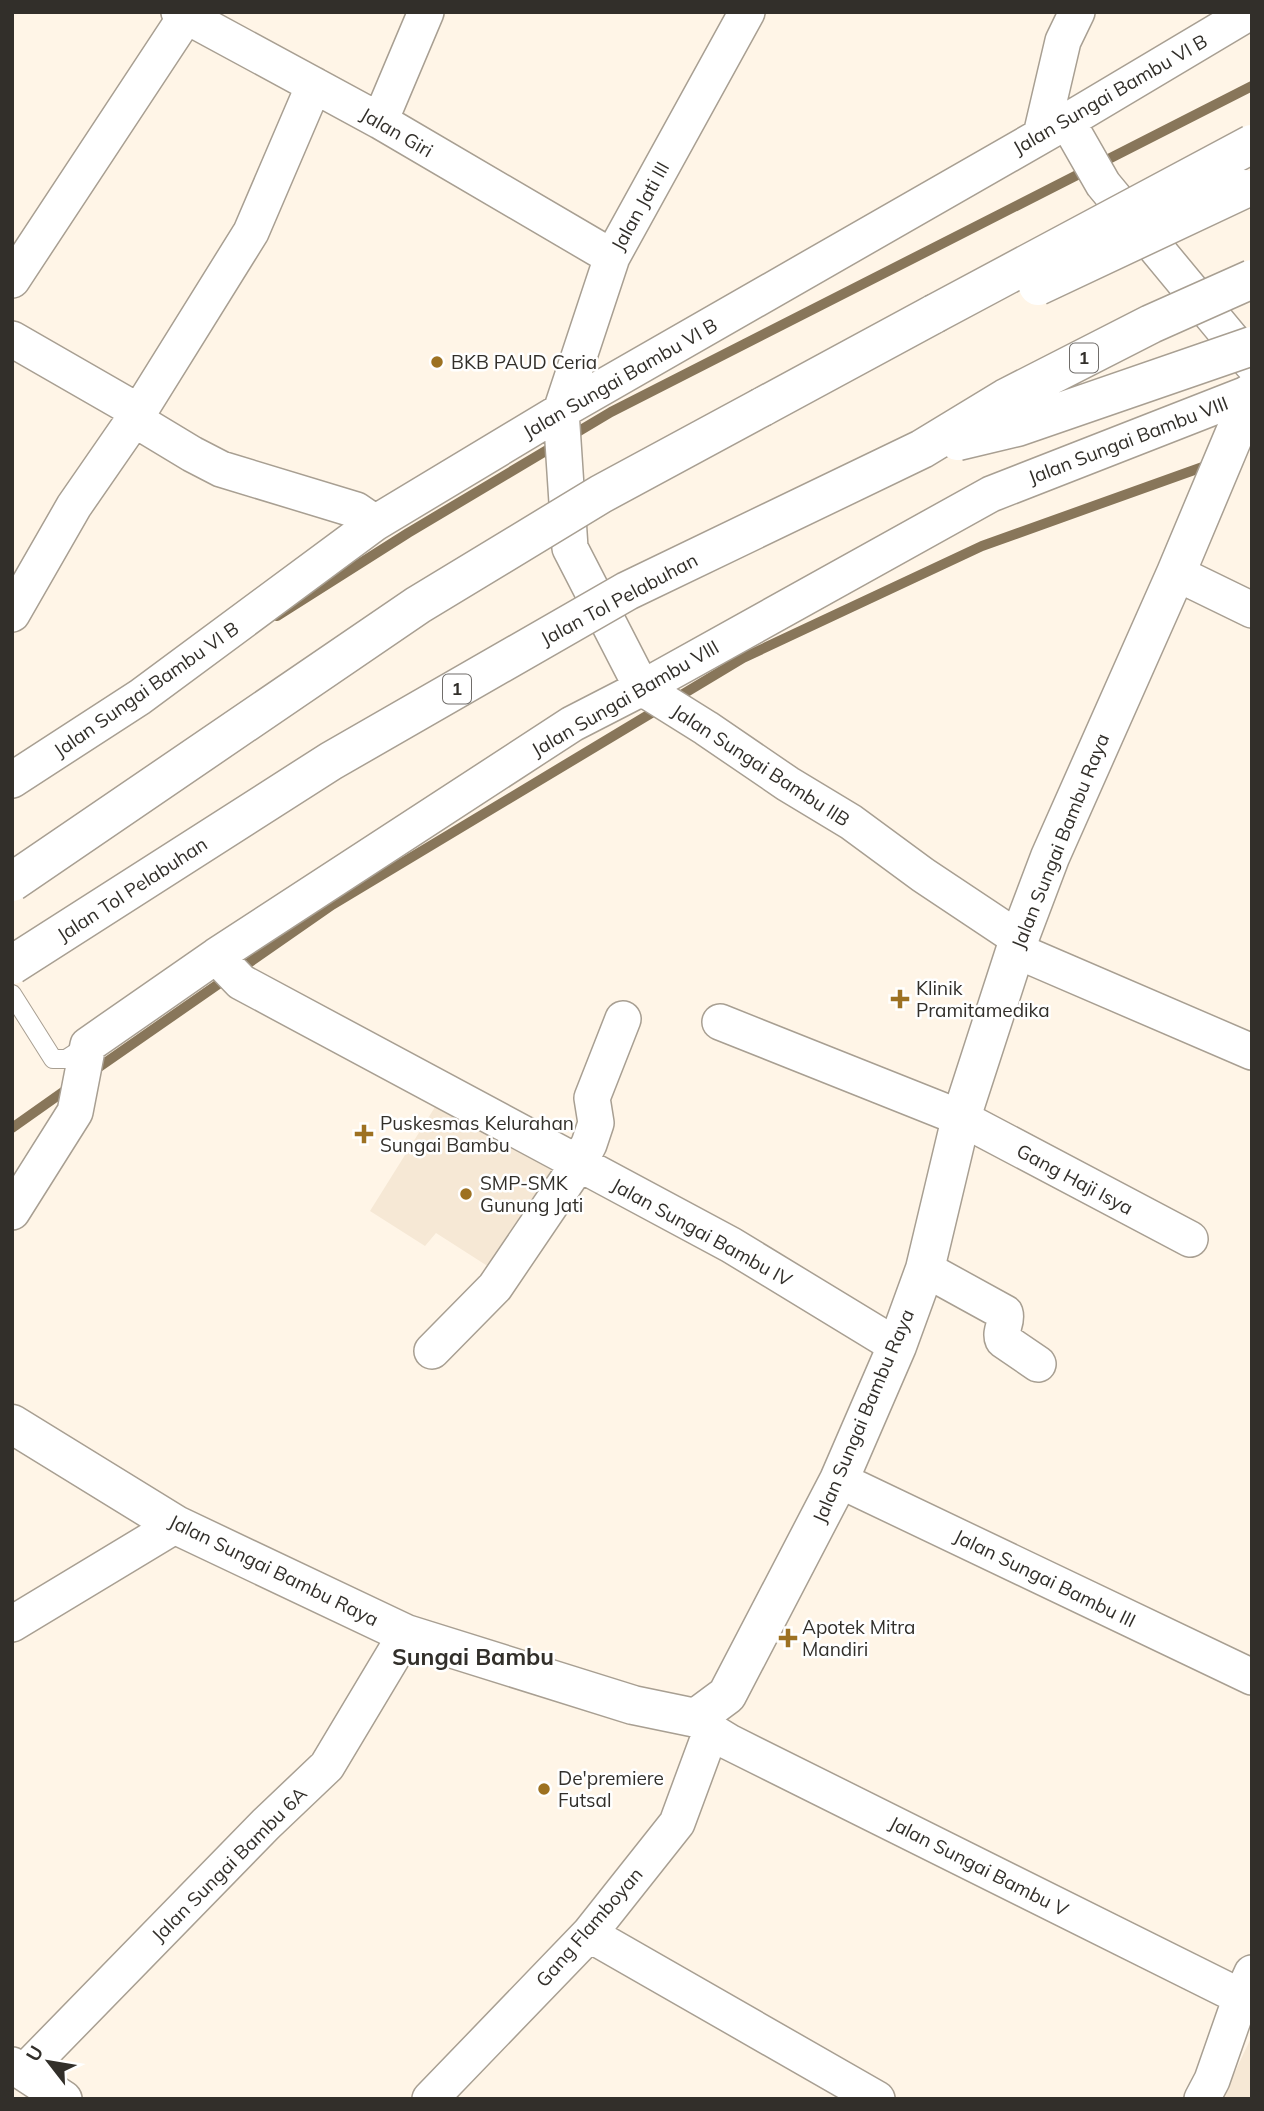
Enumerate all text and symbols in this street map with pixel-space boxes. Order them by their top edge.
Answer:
street label: Jalan Sungai Bambu VI B [1009,29,1211,159]
street label: Jalan Giri [357,102,437,162]
street label: Jalan Jati III [606,157,674,255]
street label: Jalan Sungai Bambu VI B [519,313,721,443]
road number: 1 [1070,344,1098,372]
place label: BKB PAUD Ceria [451,350,597,374]
marker: BKB PAUD Ceria [429,354,445,370]
street label: Jalan Sungai Bambu VIII [1025,391,1231,489]
street label: Jalan Tol Pelabuhan [536,547,702,651]
street label: Jalan Sungai Bambu VI B [49,616,243,762]
street label: Jalan Sungai Bambu VIII [527,635,723,761]
road number: 1 [443,674,471,704]
street label: Jalan Sungai Bambu IIB [668,699,854,831]
street label: Jalan Sungai Bambu Raya [1006,730,1114,952]
street label: Jalan Tol Pelabuhan [52,831,212,947]
place label: Klinik Pramitamedika [916,976,1050,1022]
marker: Klinik Pramitamedika [890,989,910,1009]
place label: Puskesmas Kelurahan Sungai Bambu [380,1111,574,1157]
marker: Puskesmas Kelurahan Sungai Bambu [354,1124,374,1144]
street label: Gang Haji Isya [1013,1138,1137,1220]
place label: SMP-SMK Gunung Jati [480,1171,583,1217]
street label: Jalan Sungai Bambu IV [608,1172,797,1292]
marker: SMP-SMK Gunung Jati [458,1186,474,1202]
street label: Jalan Sungai Bambu Raya [807,1305,919,1527]
street label: Jalan Sungai Bambu Raya [165,1509,383,1631]
street label: Jalan Sungai Bambu III [950,1524,1140,1632]
place label: Apotek Mitra Mandiri [802,1615,915,1661]
marker: Apotek Mitra Mandiri [780,1630,796,1646]
district label: Sungai Bambu [392,1642,554,1671]
place label: De'premiere Futsal [558,1766,664,1812]
street label: Jalan Sungai Bambu 6A [146,1781,312,1947]
marker: De'premiere Futsal [536,1781,552,1797]
street label: Jalan Sungai Bambu V [886,1810,1073,1922]
street label: Gang Flamboyan [531,1862,647,1992]
north arrow [14,2027,84,2097]
text: U [21,2041,48,2065]

